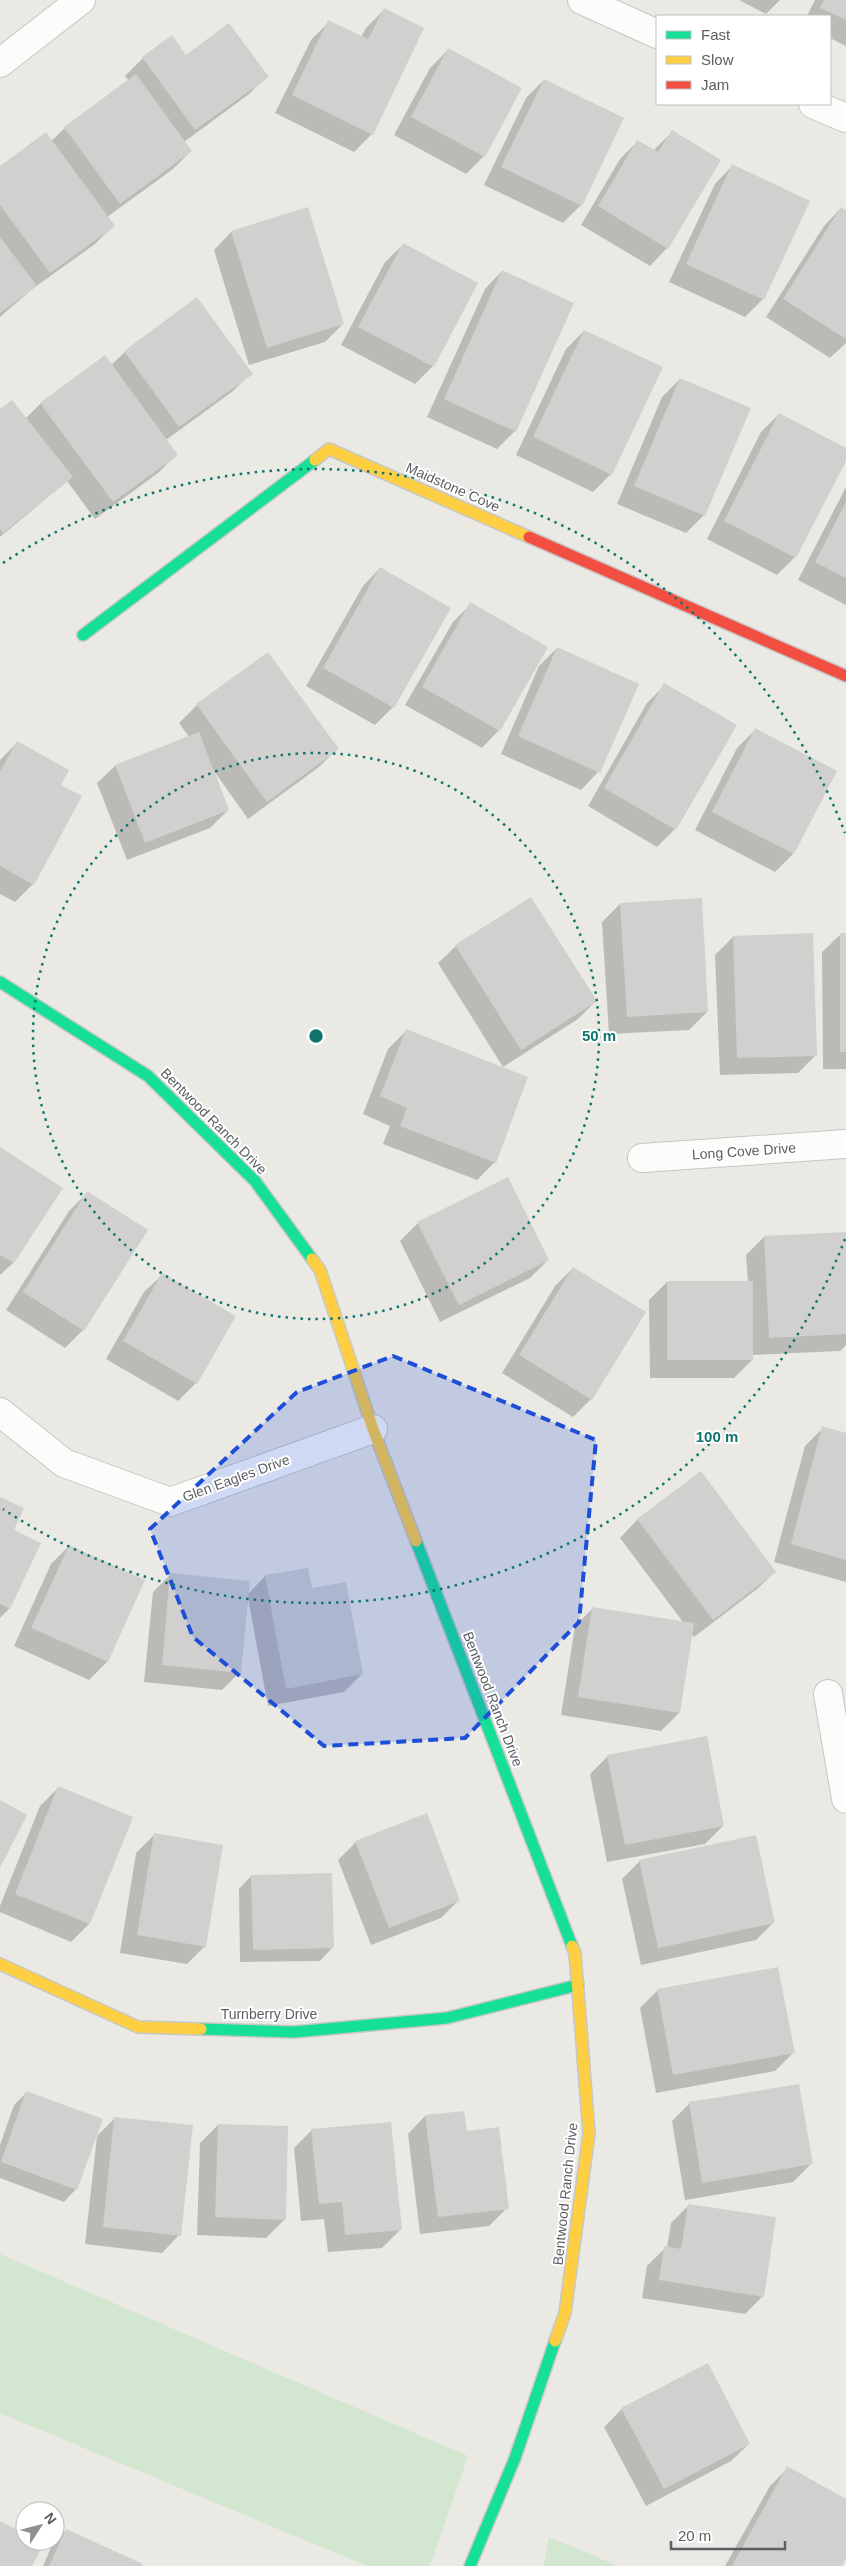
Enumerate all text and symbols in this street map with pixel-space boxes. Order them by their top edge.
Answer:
legend [656,15,831,105]
text: Fast [701,26,731,43]
text: Slow [701,51,734,68]
text: Jam [701,76,729,93]
street label: Maidstone Cove [404,459,503,515]
centre of rings [307,1027,325,1045]
text: 50 m [582,1027,616,1044]
street label: Bentwood Ranch Drive [158,1065,270,1177]
street label: Long Cove Drive [691,1139,797,1163]
text: 100 m [696,1428,738,1445]
street label: Glen Eagles Drive [180,1451,292,1505]
street label: Bentwood Ranch Drive [460,1629,526,1769]
street label: Turnberry Drive [221,2006,318,2022]
street label: Bentwood Ranch Drive [550,2122,580,2266]
north arrow [15,2501,65,2551]
text: N [41,2510,60,2527]
scale bar [671,2518,785,2550]
text: 20 m [678,2527,711,2544]

